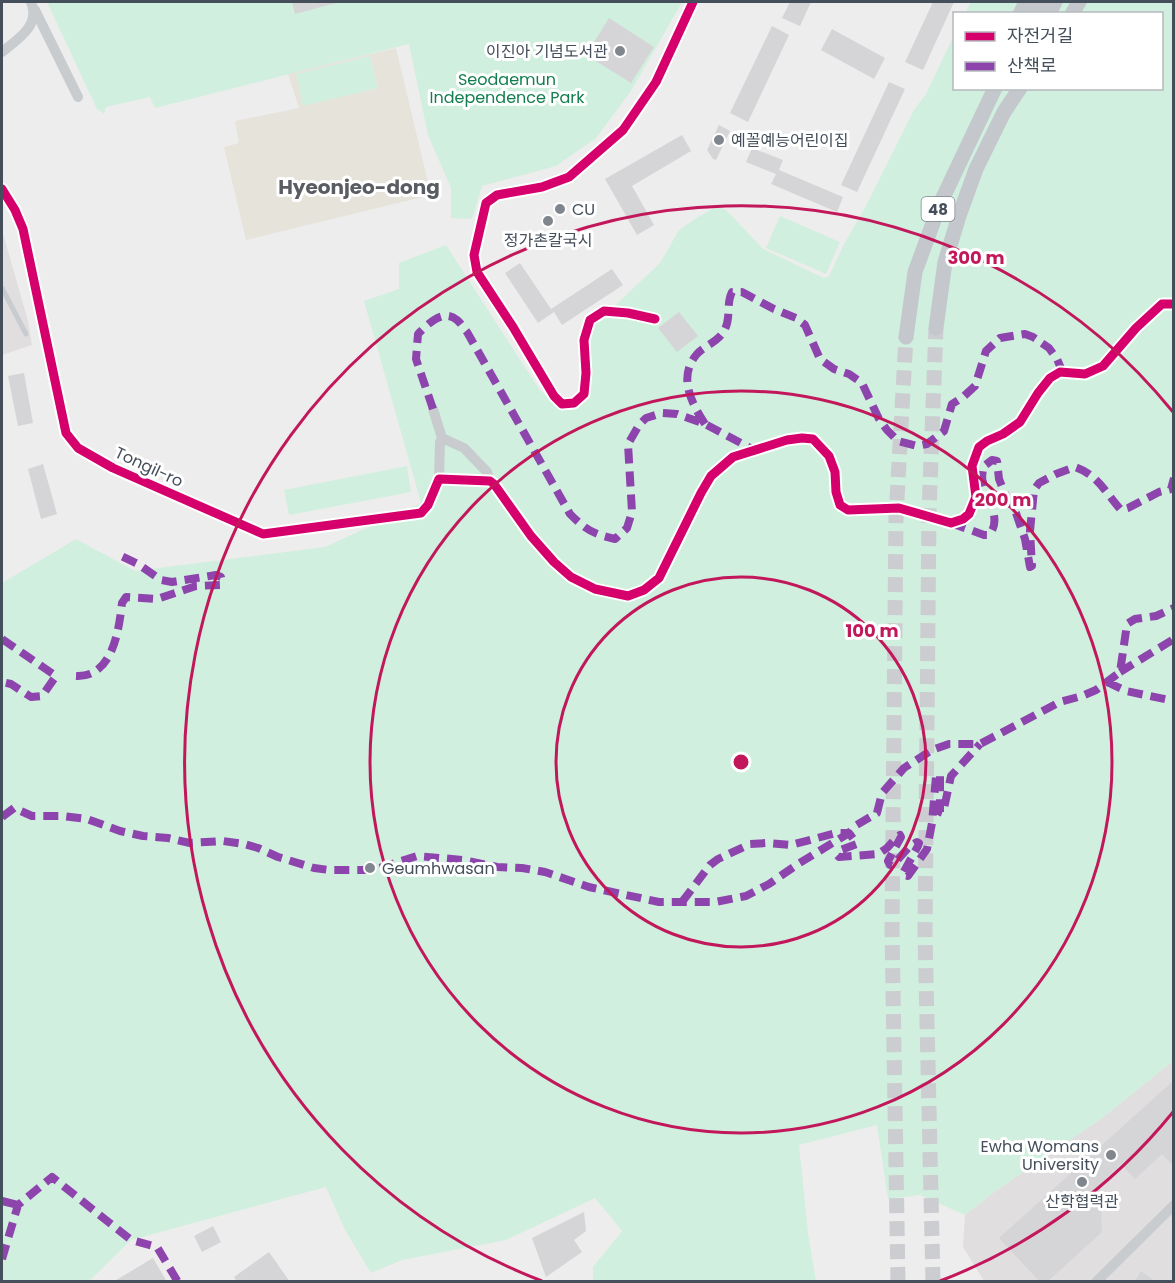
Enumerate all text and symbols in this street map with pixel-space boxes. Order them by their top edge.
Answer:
legend [953,12,1163,90]
text: 자전거길 [1007,23,1073,48]
place label: 이진아 기념도서관 [486,40,608,63]
marker: 이진아 기념도서관 [613,44,627,58]
text: 산책로 [1007,53,1057,78]
park label: Seodaemun Independence Park [429,68,585,109]
place label: 예꼴예능어린이집 [731,129,849,152]
marker: 예꼴예능어린이집 [712,133,726,147]
district label: Hyeonjeo-dong [278,173,440,201]
road number: 48 [922,197,954,221]
place label: CU [572,198,595,221]
marker: CU [553,202,567,216]
marker: 정가촌칼국시 [541,214,555,228]
place label: 정가촌칼국시 [504,229,592,252]
text: 300 m [947,245,1005,270]
street label: Tongil-ro [111,441,187,493]
text: 200 m [975,487,1031,512]
text: 100 m [845,618,899,643]
centre of rings [731,752,751,772]
place label: Geumhwasan [382,857,495,880]
marker: Geumhwasan [363,861,377,875]
place label: Ewha Womans University [981,1135,1099,1176]
marker: Ewha Womans University [1104,1148,1118,1162]
marker: 산학협력관 [1075,1175,1089,1189]
place label: 산학협력관 [1045,1190,1119,1213]

